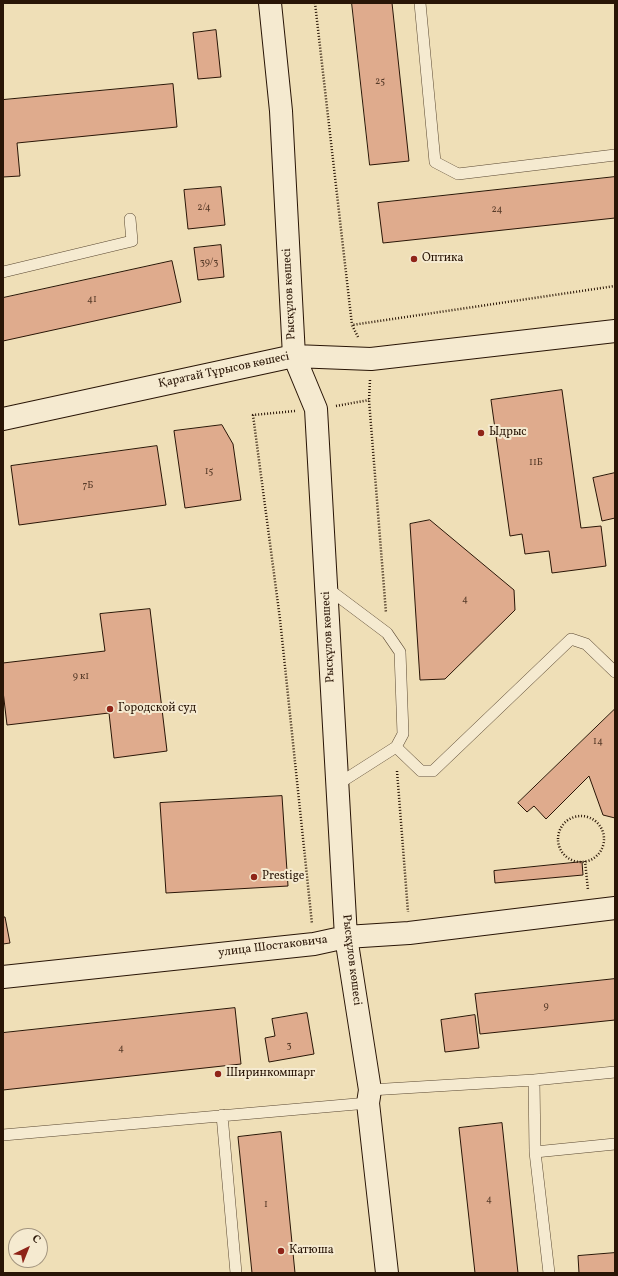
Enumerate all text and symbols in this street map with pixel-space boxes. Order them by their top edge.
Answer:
house number: 25 [375,76,385,88]
house number: 2/4 [197,202,211,214]
house number: 24 [491,204,503,216]
street label: Рысқұлов көшесі [280,248,300,340]
place label: Оптика [422,252,463,266]
marker: Оптика [409,254,419,264]
house number: 39/3 [200,257,218,269]
house number: 41 [87,294,97,306]
street label: Қаратай Тұрысов көшесі [157,350,291,392]
place label: Ыдрыс [489,426,527,440]
marker: Ыдрыс [476,428,486,438]
house number: 11Б [529,457,543,469]
house number: 15 [205,466,213,478]
house number: 7Б [82,480,94,492]
street label: Рысқұлов көшесі [319,591,339,683]
house number: 4 [462,594,468,606]
house number: 9 к1 [73,671,89,683]
place label: Городской суд [118,702,196,716]
marker: Городской суд [105,704,115,714]
house number: 14 [593,736,603,748]
place label: Prestige [262,870,304,884]
marker: Prestige [249,872,259,882]
street label: Рысқұлов көшесі [338,914,364,1006]
street label: улица Шостаковича [217,933,329,961]
house number: 9 [543,1001,549,1013]
house number: 3 [286,1040,292,1052]
house number: 4 [118,1043,124,1055]
place label: Ширинкомшарг [226,1067,315,1081]
marker: Ширинкомшарг [213,1069,223,1079]
house number: 4 [486,1194,492,1206]
house number: 1 [264,1199,268,1211]
north arrow [8,1228,48,1268]
text: С [28,1232,44,1247]
place label: Катюша [289,1244,334,1258]
marker: Катюша [276,1246,286,1256]

